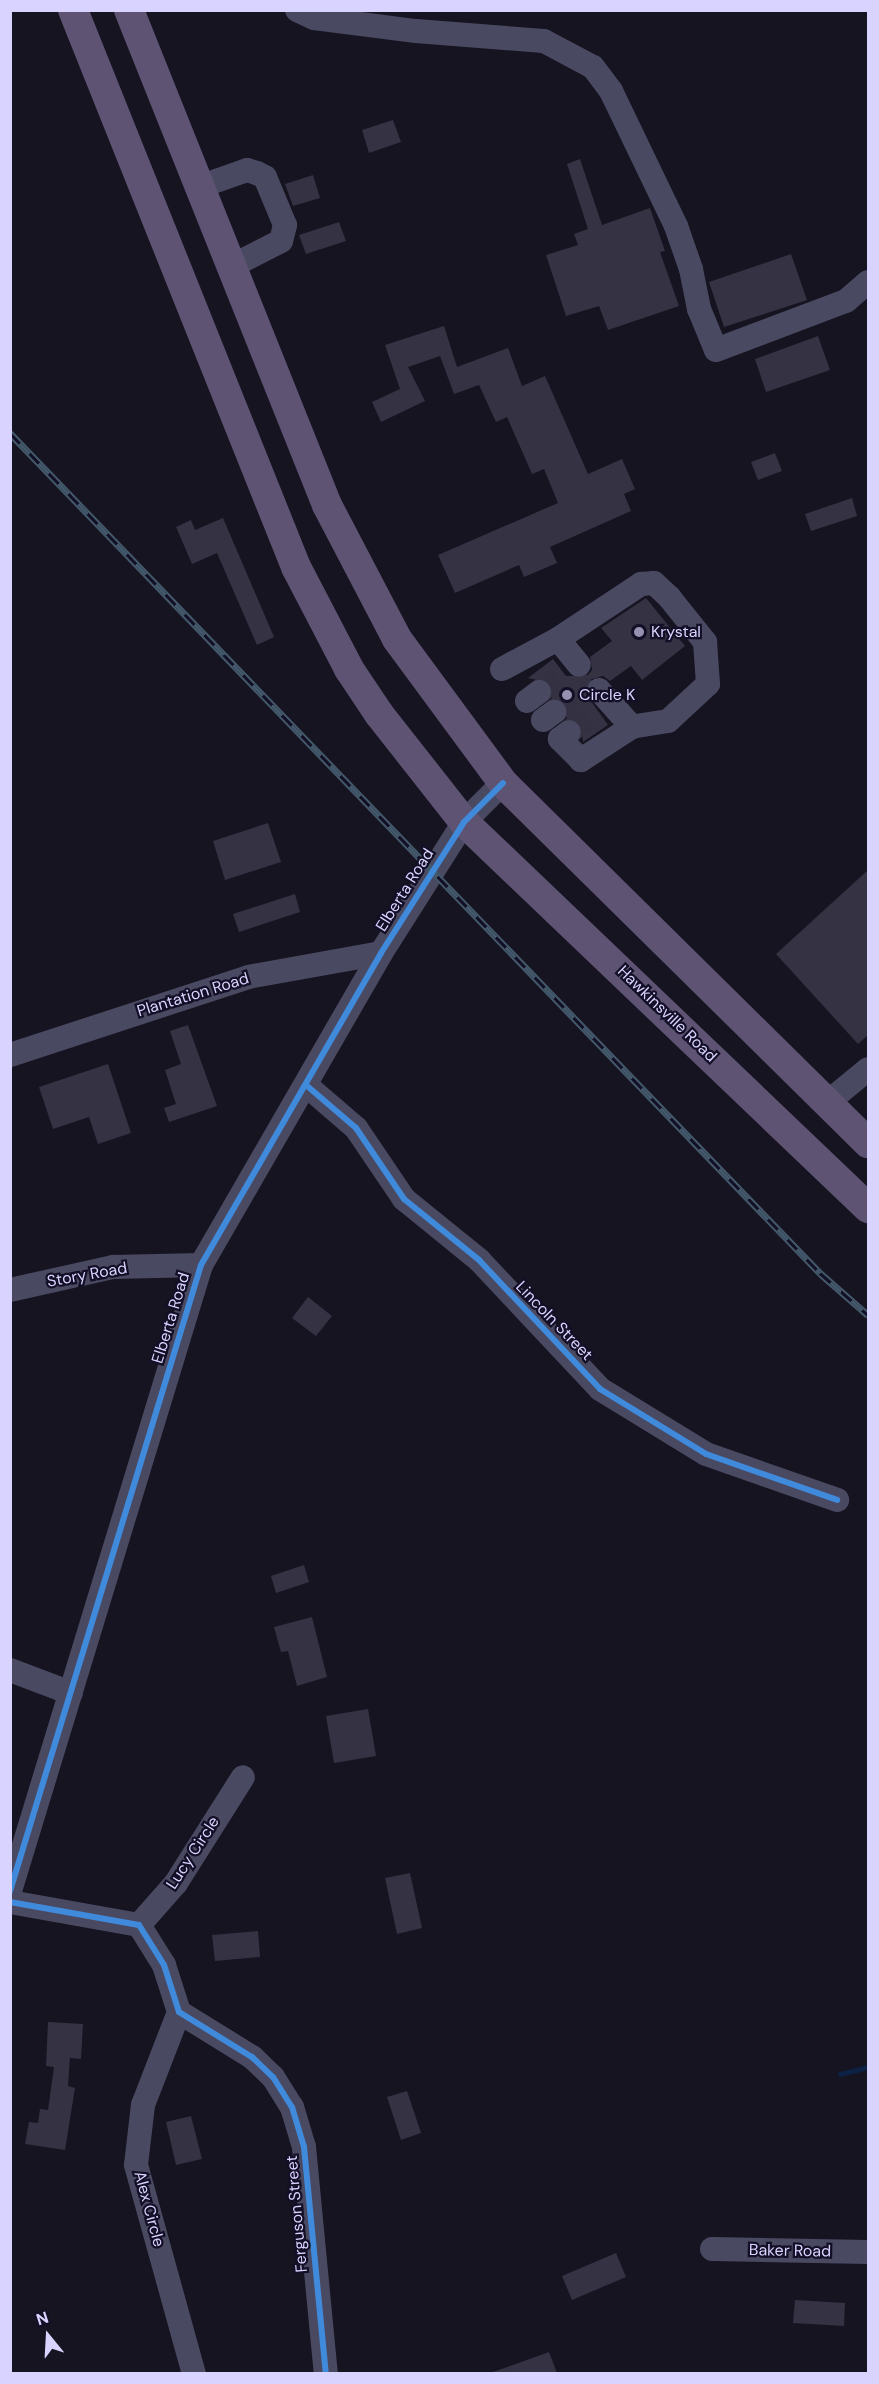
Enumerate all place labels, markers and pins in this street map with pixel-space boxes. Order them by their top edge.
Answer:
place label: Krystal [651,622,701,642]
marker: Krystal [632,625,646,639]
place label: Circle K [579,685,635,705]
marker: Circle K [560,688,574,702]

